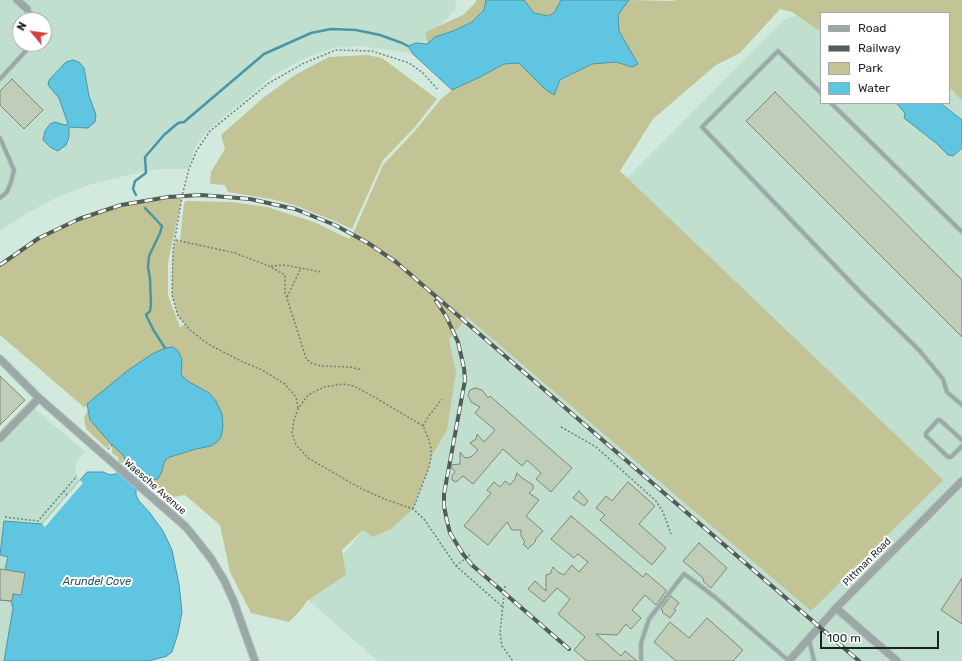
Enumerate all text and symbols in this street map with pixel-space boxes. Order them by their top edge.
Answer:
north arrow [12,12,52,52]
legend [820,12,950,104]
text: N [14,20,30,33]
text: Road [858,21,886,35]
text: Railway [858,41,901,55]
text: Park [858,61,883,75]
text: Water [858,81,890,95]
street label: Waesche Avenue [121,457,189,517]
street label: Pittman Road [840,535,894,589]
water label: Arundel Cove [63,575,131,589]
scale bar [822,623,941,649]
text: 100 m [827,631,861,645]

